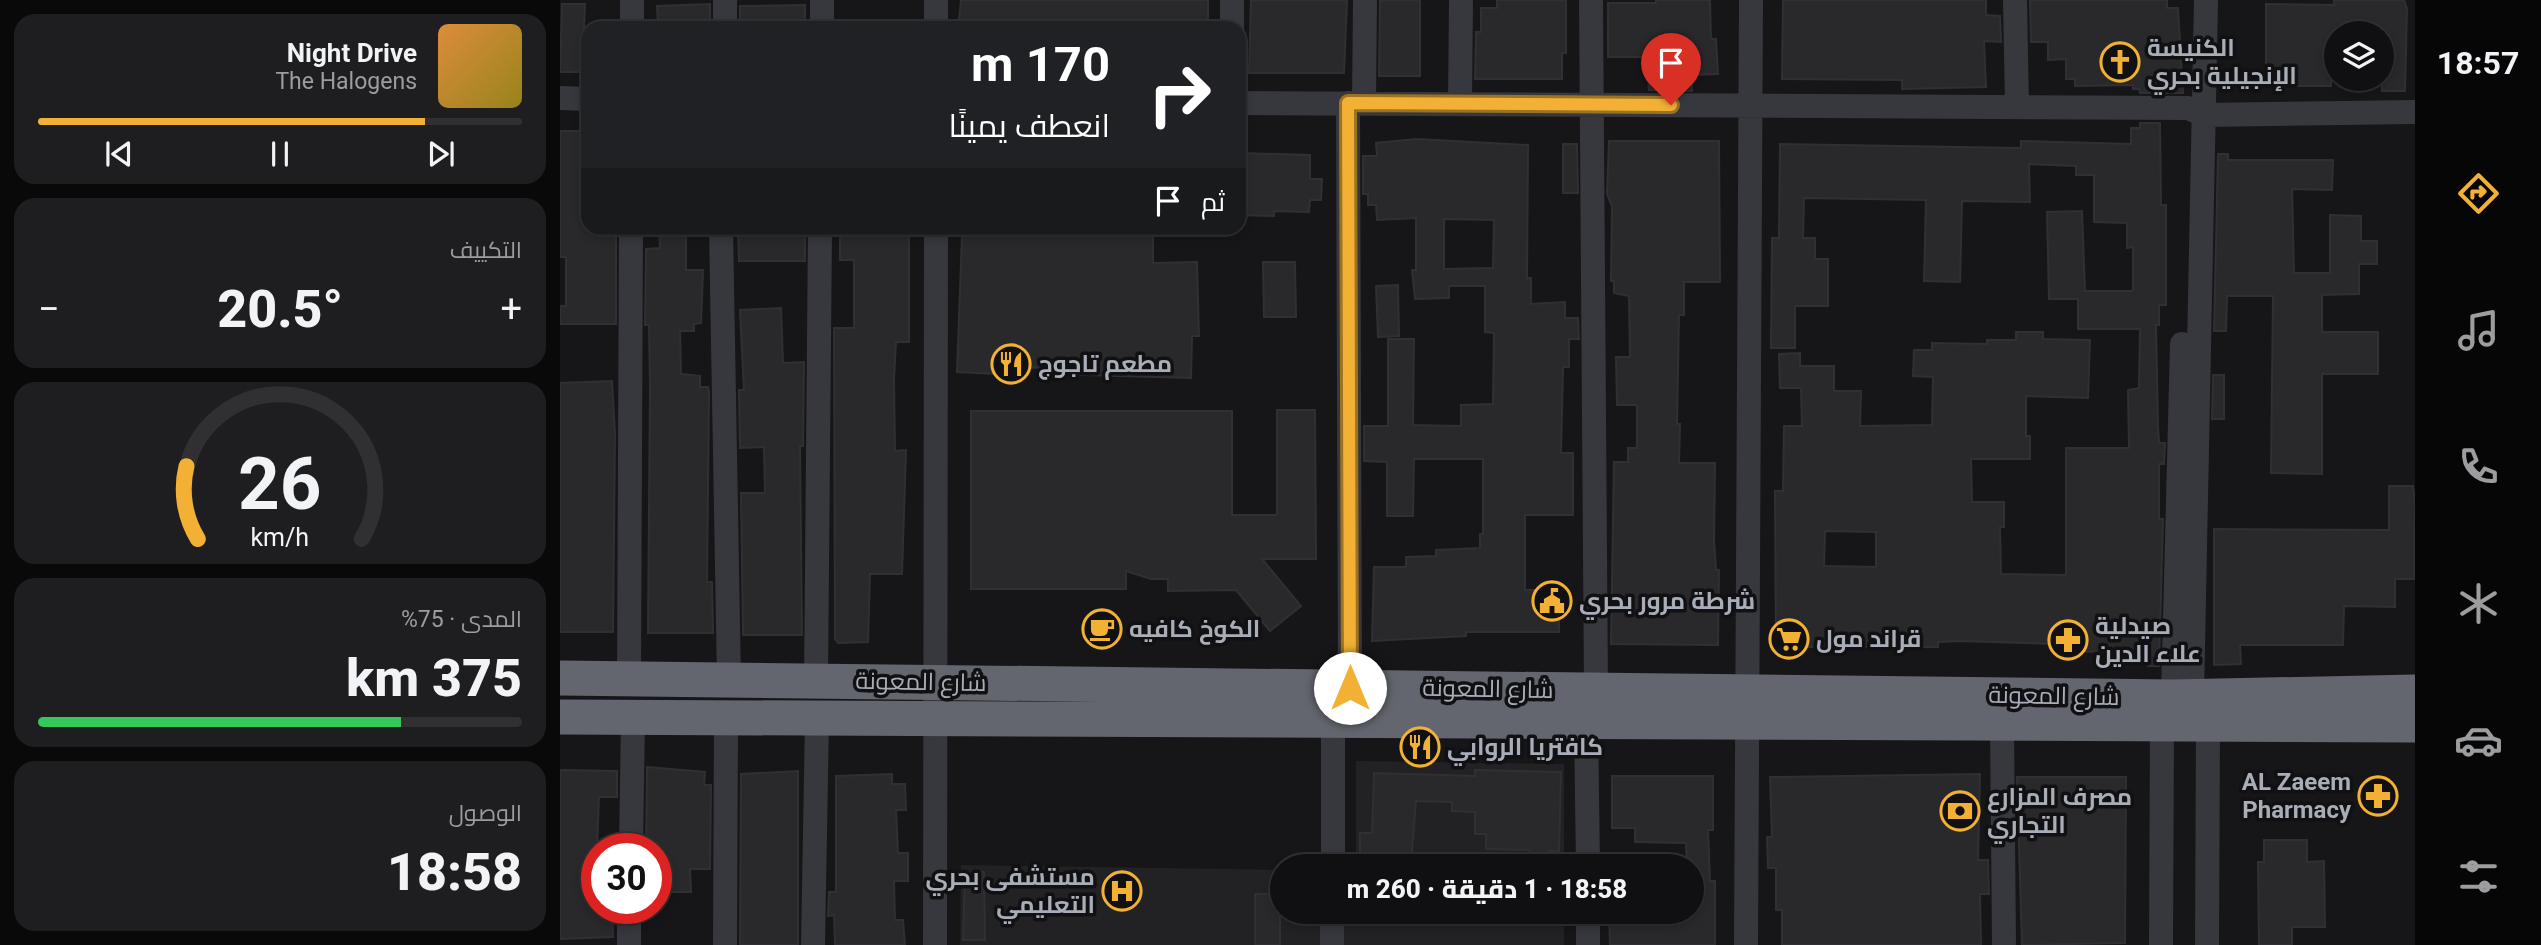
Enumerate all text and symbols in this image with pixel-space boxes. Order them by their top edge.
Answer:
map controls [2324,21,2394,91]
button: layers [2324,21,2394,91]
pin [1641,33,1701,105]
place label: الكنيسة الإنجيلية بحري [2147,34,2297,95]
text: 170 m [971,36,1110,93]
text: Night Drive [287,38,417,68]
church icon: الكنيسة الإنجيلية بحري [2099,41,2141,83]
icon: arrive [1652,44,1690,82]
text: 18:57 [2437,44,2519,82]
icon: right [1134,49,1225,140]
text: The Halogens [275,68,417,95]
text: انعطف يمينًا [948,107,1110,145]
icon: previous [100,135,138,173]
icon: pause [261,135,299,173]
icon: next [422,135,460,173]
icon: directions [2454,169,2503,218]
icon: arrive [1149,182,1187,220]
text: ثم [1201,187,1225,217]
text: التكييف [450,237,522,264]
text: 20.5° [217,279,343,340]
text: − [38,287,60,331]
text: + [500,287,522,331]
icon: music [2454,306,2503,355]
restaurant icon: مطعم تاجوج [990,343,1032,385]
place label: مطعم تاجوج [1038,350,1172,380]
text: 26 [238,441,322,527]
icon: phone [2454,442,2503,491]
text: km/h [251,522,309,551]
icon: climate [2454,579,2503,628]
public building icon: شرطة مرور بحري [1531,580,1573,622]
place label: شرطة مرور بحري [1579,587,1755,620]
text: المدى · 75% [401,606,522,633]
cafe icon: الكوخ كافيه [1081,608,1123,650]
place label: صيدلية علاء الدين [2095,612,2201,668]
place label: الكوخ كافيه [1129,615,1260,645]
supermarket icon: قراند مول [1768,618,1810,660]
pharmacy icon: صيدلية علاء الدين [2047,619,2089,661]
place label: قراند مول [1816,625,1921,653]
text: 375 km [346,648,522,709]
position arrow [1313,651,1387,725]
street label: شارع المعونة [855,667,987,699]
street label: شارع المعونة [1422,674,1554,706]
street label: شارع المعونة [1988,681,2120,713]
icon: car [2454,716,2503,765]
restaurant icon: كافتريا الروابي [1399,726,1441,768]
place label: كافتريا الروابي [1447,733,1603,766]
place label: AL Zaeem Pharmacy [2242,768,2352,824]
pharmacy icon: AL Zaeem Pharmacy [2357,775,2399,817]
place label: مصرف المزارع التجاري [1987,783,2132,844]
bank icon: مصرف المزارع التجاري [1939,790,1981,832]
text: الوصول [449,800,522,827]
speed limit sign: 30 [581,833,672,924]
text: 18:58 [387,842,522,903]
icon: filters [2454,852,2503,901]
place label: مستشفى بحري التعليمي [925,863,1095,924]
hospital icon: مستشفى بحري التعليمي [1101,870,1143,912]
text: 18:58 · 1 دقيقة · 260 m [1347,874,1627,904]

